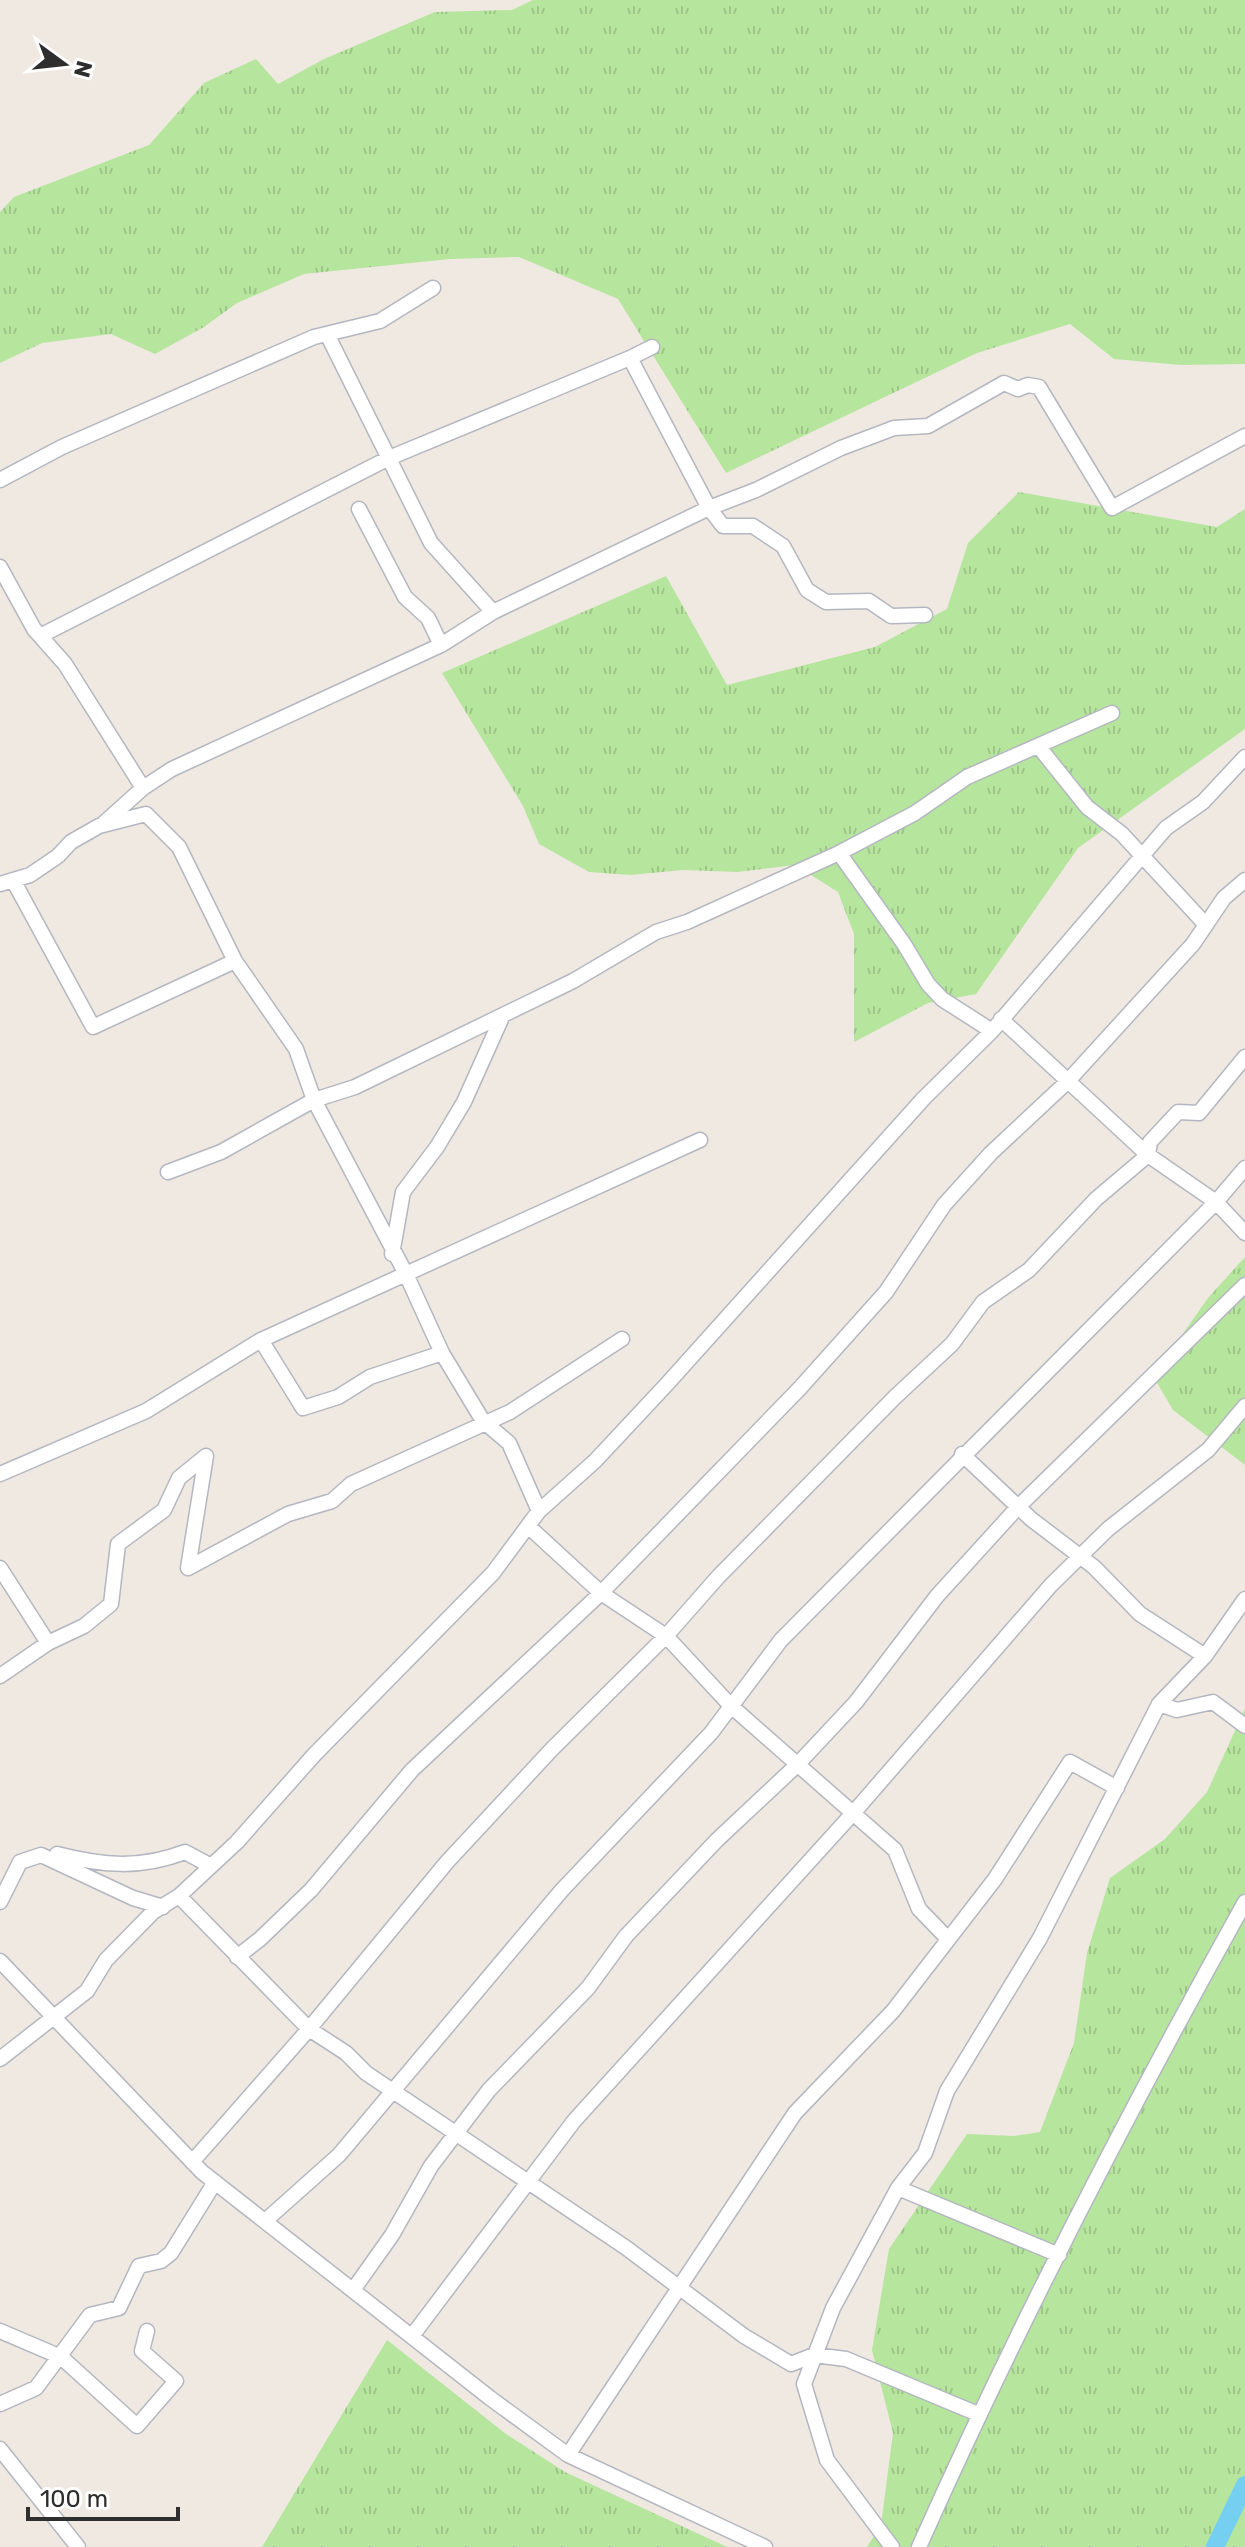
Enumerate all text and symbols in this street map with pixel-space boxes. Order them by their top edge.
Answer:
north arrow [24,24,104,104]
text: N [68,58,98,80]
scale bar [28,2471,178,2521]
text: 100 m [40,2485,108,2513]

